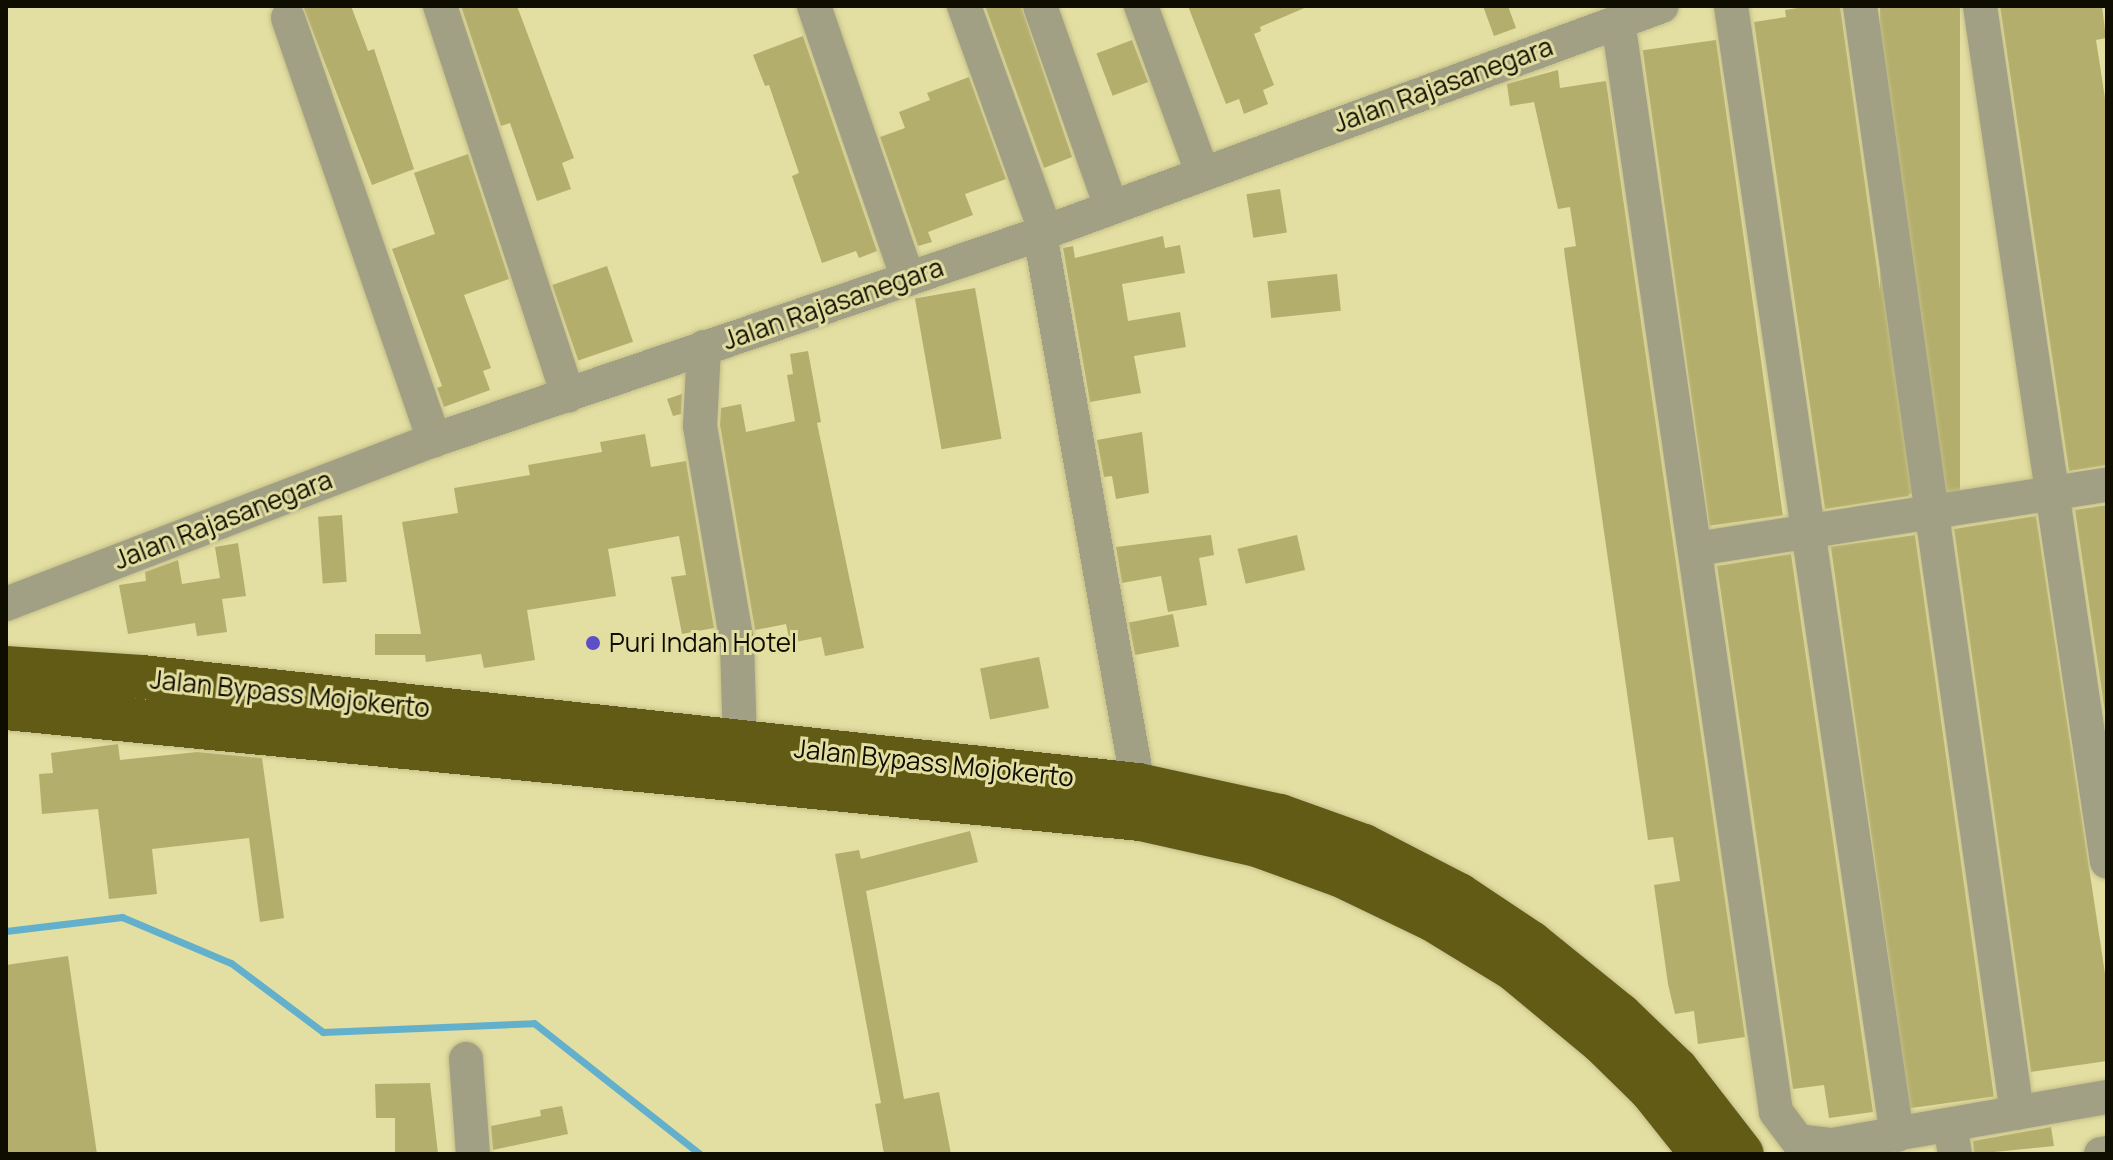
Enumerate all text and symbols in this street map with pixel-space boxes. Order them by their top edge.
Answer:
street label: Jalan Rajasanegara [1329,31,1557,139]
street label: Jalan Rajasanegara [719,252,947,356]
street label: Jalan Rajasanegara [109,464,337,576]
place label: Puri Indah Hotel [609,627,797,659]
marker: Puri Indah Hotel [584,634,602,652]
street label: Jalan Bypass Mojokerto [149,664,431,724]
street label: Jalan Bypass Mojokerto [793,733,1075,793]

